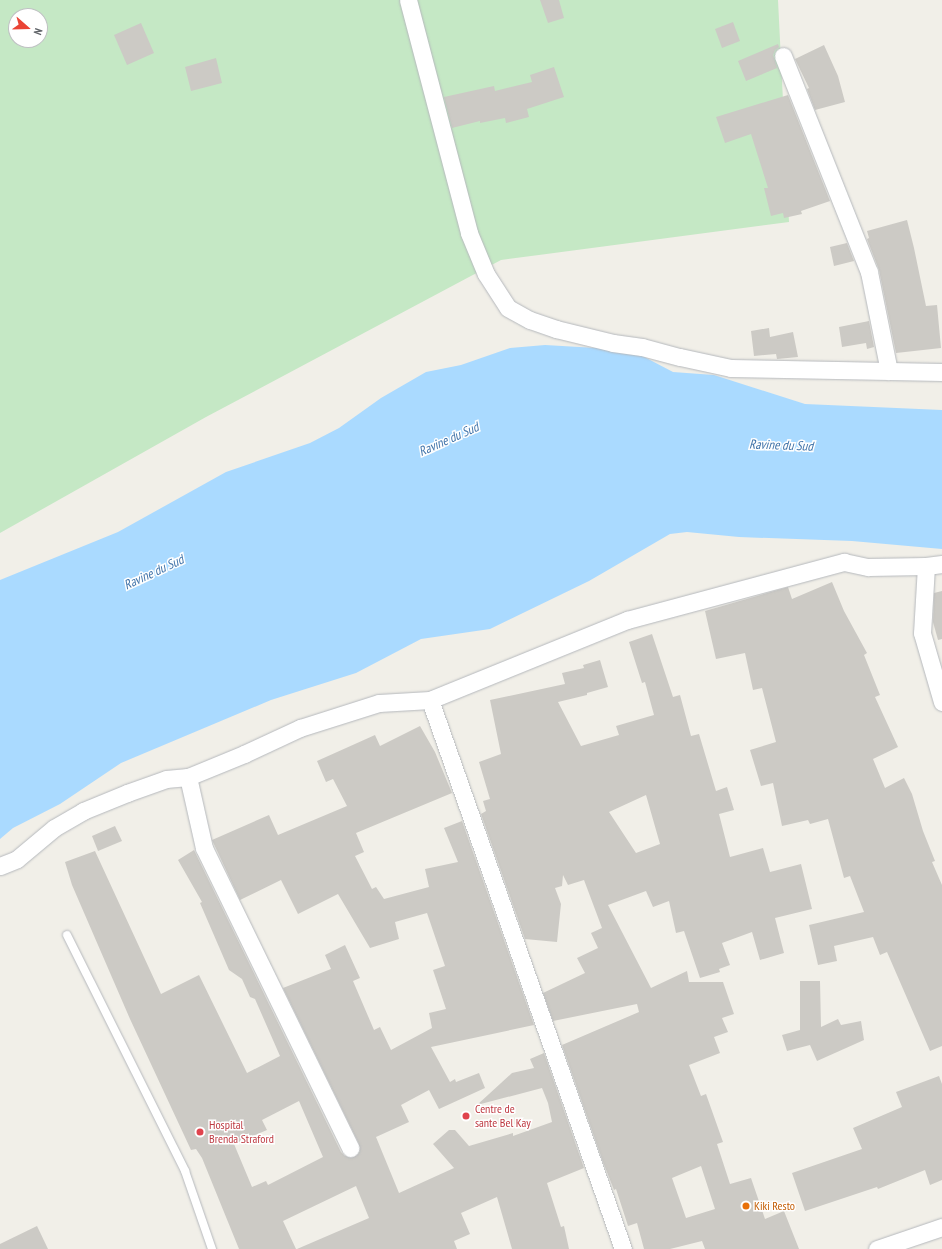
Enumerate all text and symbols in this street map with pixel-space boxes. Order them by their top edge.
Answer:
north arrow [8,8,48,48]
text: N [31,27,46,37]
water label: Ravine du Sud [417,420,481,460]
water label: Ravine du Sud [749,437,813,455]
water label: Ravine du Sud [122,552,186,594]
place label: Centre de sante Bel Kay [475,1102,531,1130]
marker: Centre de sante Bel Kay [460,1110,472,1122]
place label: Hospital Brenda Straford [209,1118,274,1146]
marker: Hospital Brenda Straford [194,1126,206,1138]
place label: Kiki Resto [754,1199,795,1213]
marker: Kiki Resto [741,1201,751,1211]

